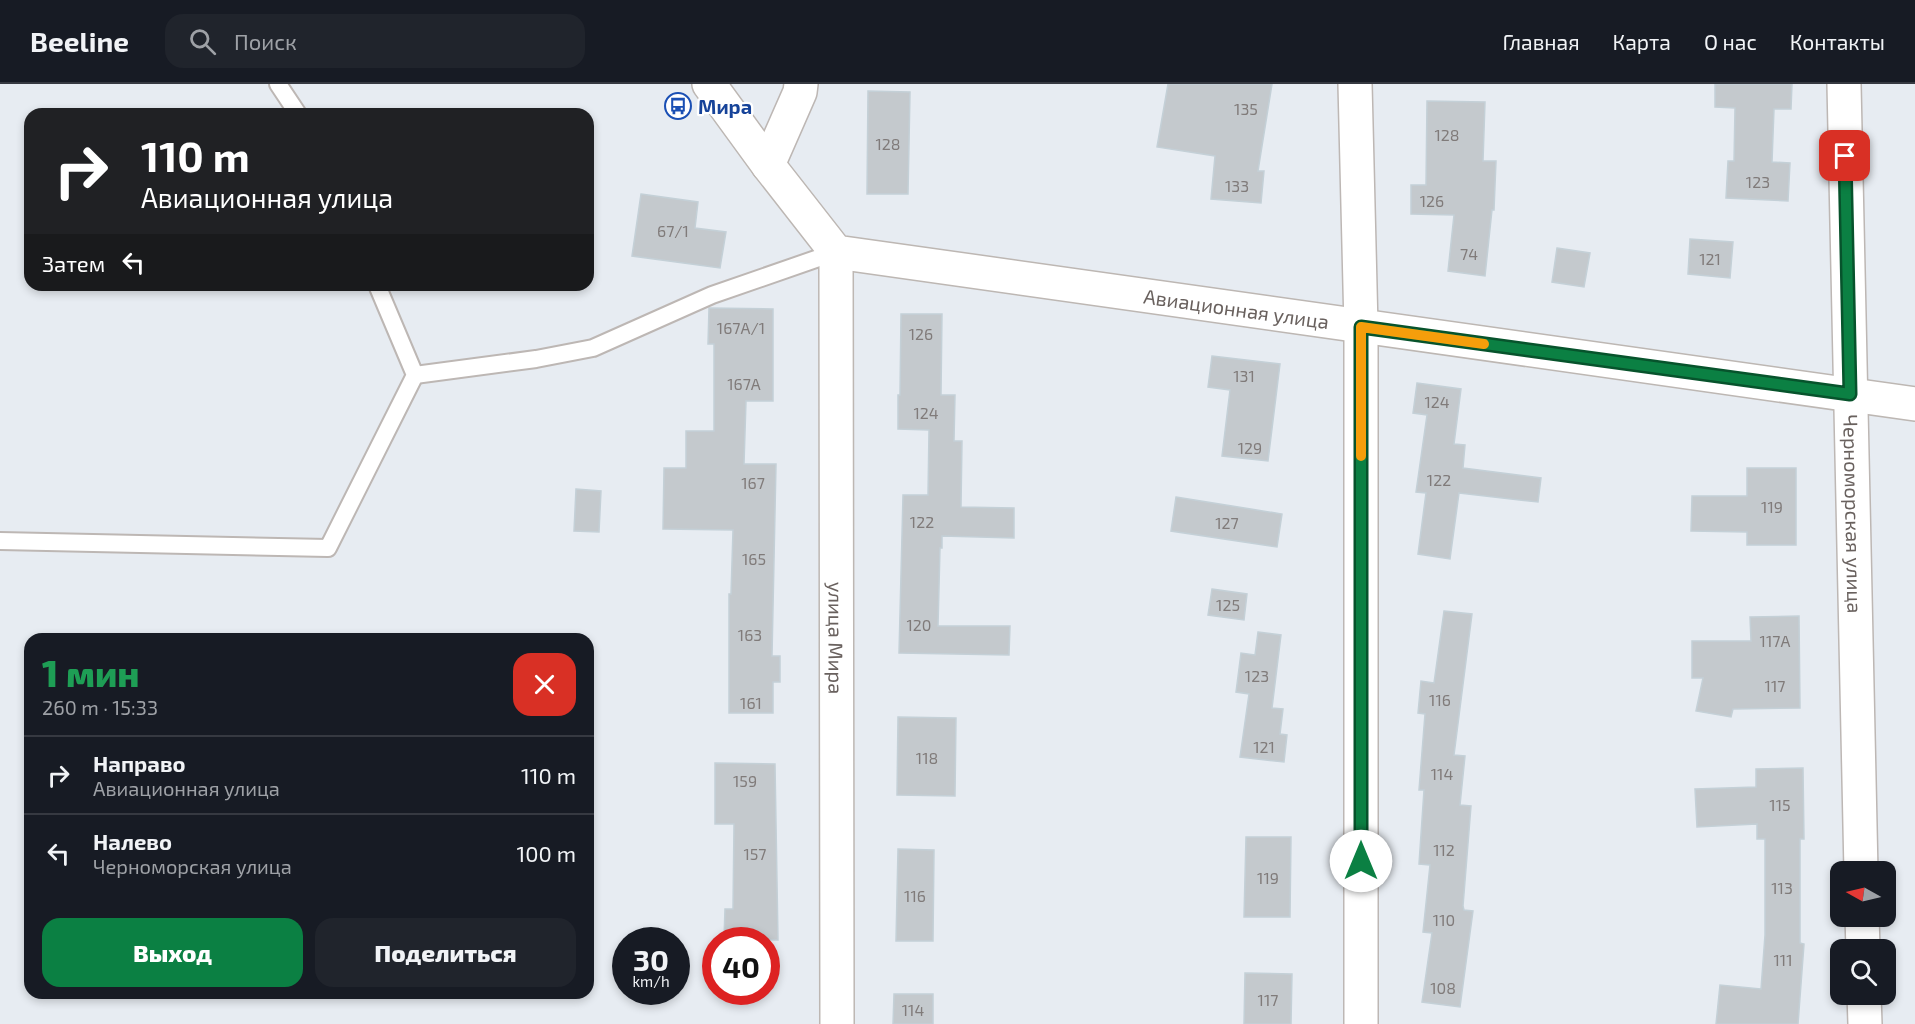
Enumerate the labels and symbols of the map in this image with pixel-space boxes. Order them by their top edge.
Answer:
bus stop icon: Мира [663,91,693,121]
place label: Мира [698,94,752,118]
house number: 135 [1234,99,1258,118]
house number: 128 [1434,125,1460,144]
pin [1819,130,1870,181]
house number: 128 [875,134,901,153]
house number: 123 [1746,172,1770,191]
house number: 133 [1225,176,1249,195]
house number: 126 [1420,191,1444,210]
house number: 67/1 [657,221,689,240]
house number: 74 [1460,244,1478,263]
house number: 121 [1699,249,1721,268]
street label: Авиационная улица [1142,283,1331,333]
house number: 167А/1 [717,318,765,337]
house number: 126 [909,324,933,343]
house number: 131 [1233,366,1255,385]
house number: 167А [727,374,761,393]
house number: 124 [1424,392,1450,411]
house number: 124 [913,403,939,422]
street label: Черноморская улица [1839,414,1867,614]
house number: 129 [1238,438,1262,457]
house number: 122 [1427,470,1451,489]
house number: 167 [741,473,765,492]
house number: 119 [1761,497,1783,516]
house number: 122 [910,512,934,531]
house number: 127 [1215,513,1239,532]
house number: 165 [742,549,766,568]
street label: улица Мира [823,582,849,694]
house number: 125 [1216,595,1240,614]
house number: 120 [906,615,932,634]
house number: 163 [738,625,762,644]
house number: 117А [1760,631,1790,650]
house number: 123 [1245,666,1269,685]
house number: 117 [1765,676,1785,695]
house number: 116 [1429,690,1451,709]
house number: 161 [740,693,762,712]
house number: 121 [1253,737,1275,756]
house number: 118 [916,748,938,767]
house number: 114 [1431,764,1453,783]
house number: 159 [733,771,757,790]
house number: 115 [1769,795,1791,814]
position arrow [1329,829,1393,893]
house number: 112 [1433,840,1455,859]
house number: 157 [743,844,767,863]
north arrow [1830,861,1896,927]
house number: 119 [1257,868,1279,887]
house number: 113 [1771,878,1793,897]
house number: 116 [904,886,926,905]
house number: 110 [1433,910,1455,929]
speed limit sign: 40 [702,927,780,1005]
house number: 111 [1773,950,1793,969]
house number: 108 [1430,978,1456,997]
house number: 117 [1258,990,1278,1009]
house number: 114 [902,1000,924,1019]

